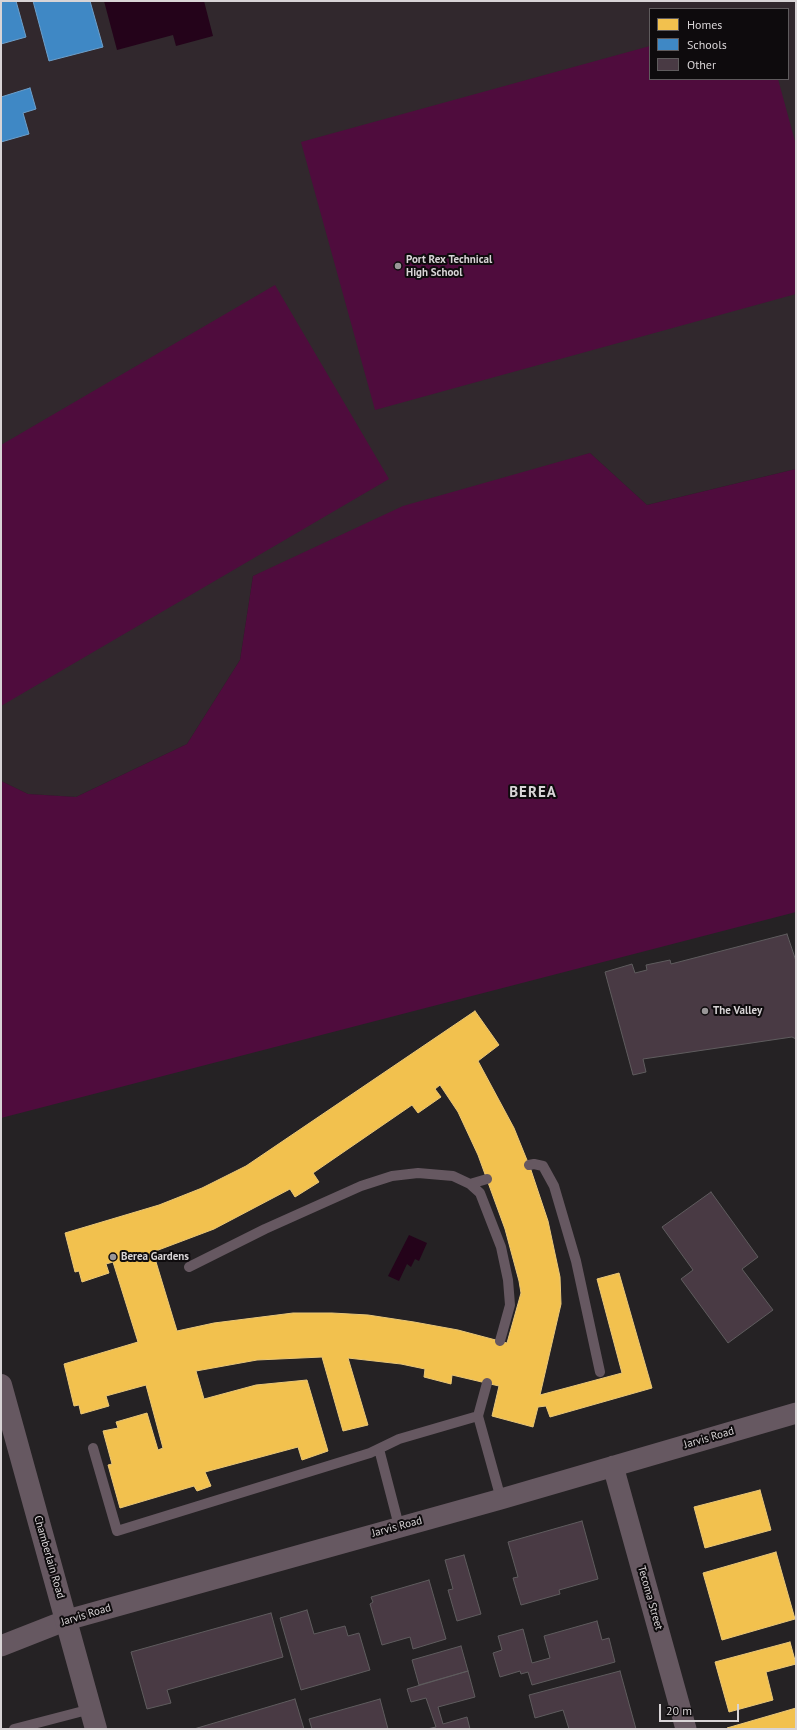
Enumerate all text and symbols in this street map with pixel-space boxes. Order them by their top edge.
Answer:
legend [649,8,789,80]
text: Homes [687,17,722,32]
text: Schools [687,37,727,52]
text: Other [687,57,716,72]
place label: Port Rex Technical High School [406,253,492,279]
marker: Port Rex Technical High School [393,261,403,271]
district label: BEREA [509,784,557,802]
place label: The Valley [713,1004,762,1018]
marker: The Valley [700,1006,710,1016]
place label: Berea Gardens [121,1250,189,1264]
marker: Berea Gardens [108,1252,118,1262]
street label: Jarvis Road [682,1425,736,1451]
street label: Chamberlain Road [31,1514,67,1600]
street label: Jarvis Road [370,1514,424,1540]
street label: Tecoma Street [635,1564,665,1632]
street label: Jarvis Road [59,1601,113,1629]
scale bar [661,1696,741,1722]
text: 20 m [666,1703,692,1718]

